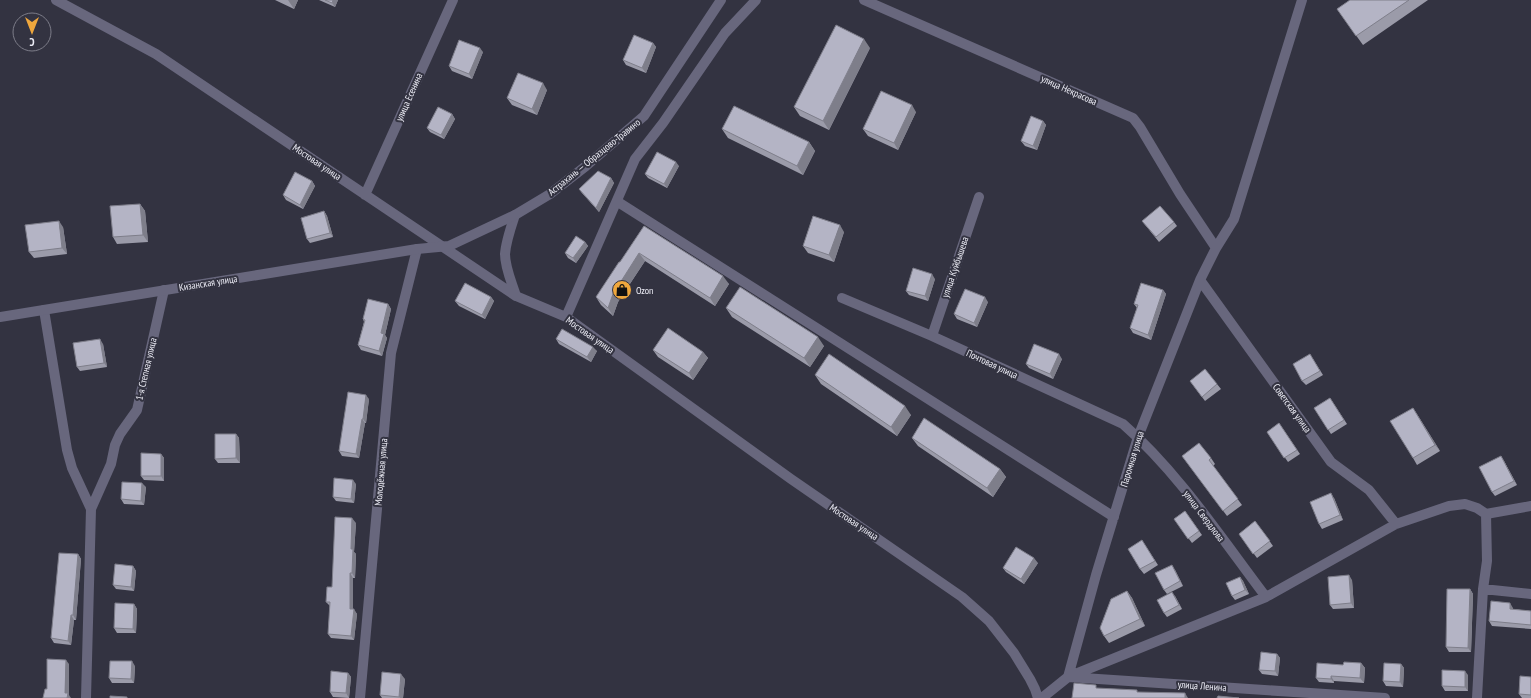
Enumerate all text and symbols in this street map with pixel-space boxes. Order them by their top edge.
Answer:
north arrow [12,12,52,52]
text: С [29,35,35,49]
street label: улица Есенина [393,71,425,123]
street label: улица Некрасова [1039,72,1099,108]
street label: Астрахань — Образцово-Травино [545,116,643,198]
street label: Мостовая улица [290,141,344,183]
street label: улица Куйбышева [939,235,971,299]
street label: Кизанская улица [178,272,238,294]
shop icon: Ozon [611,279,633,301]
place label: Ozon [636,284,654,297]
street label: Мостовая улица [563,314,617,356]
street label: 1-я Степная улица [132,336,160,402]
street label: Почтовая улица [964,346,1020,382]
street label: Советская улица [1270,381,1314,435]
street label: Паромная улица [1117,429,1147,489]
street label: Молодёжная улица [372,438,390,506]
street label: улица Свердлова [1181,488,1227,544]
street label: Мостовая улица [827,501,881,543]
street label: улица Ленина [1177,678,1227,694]

